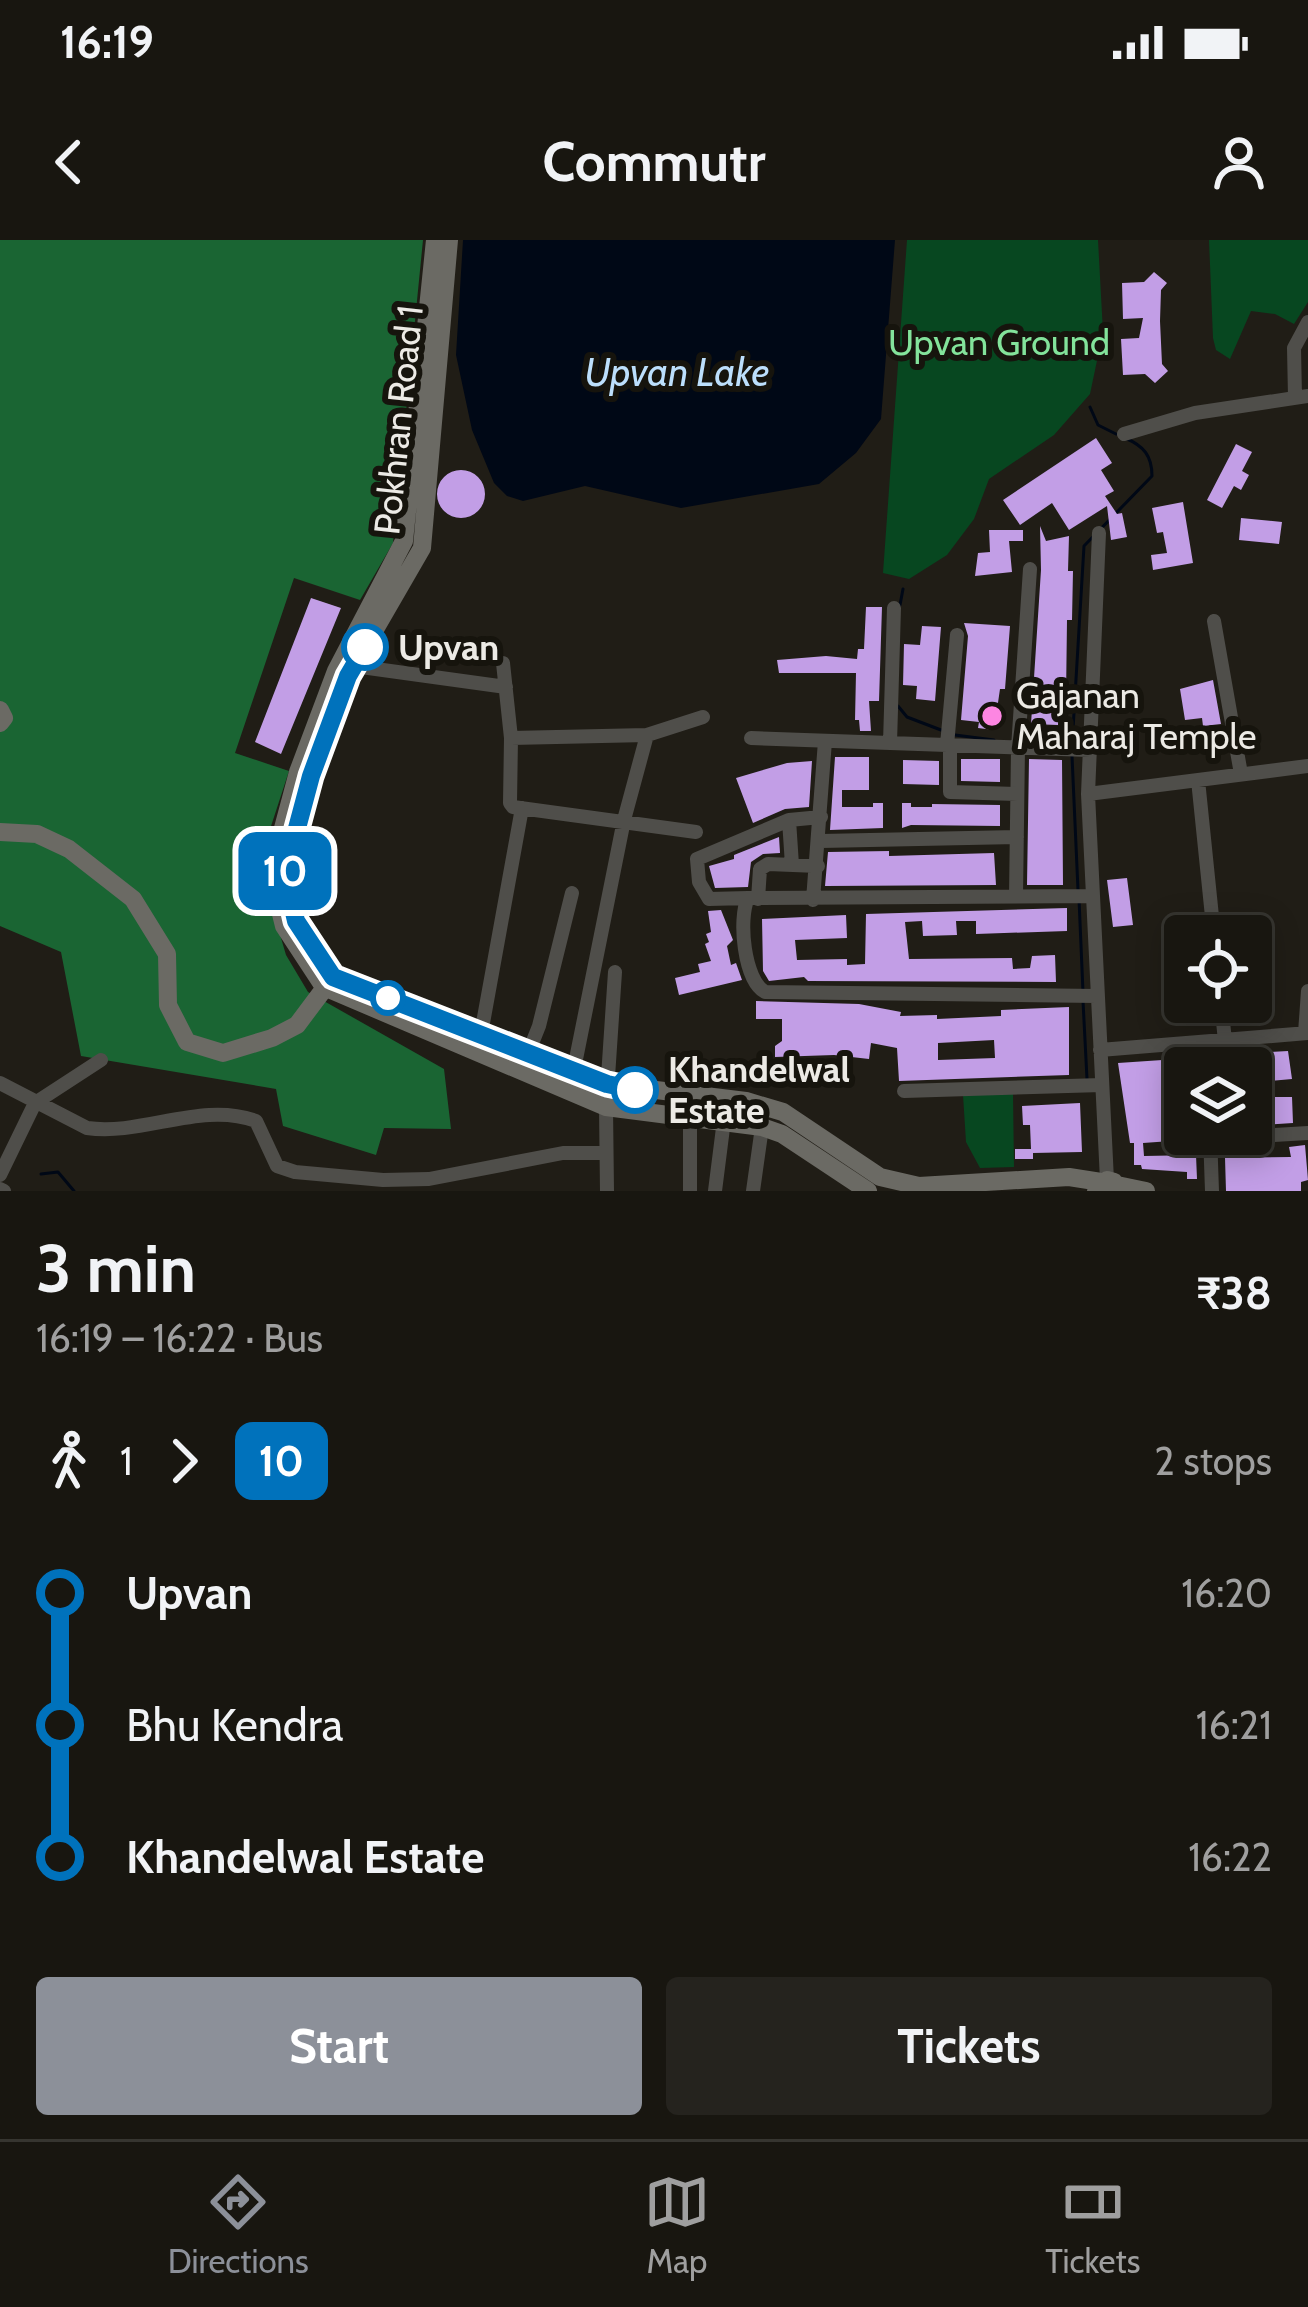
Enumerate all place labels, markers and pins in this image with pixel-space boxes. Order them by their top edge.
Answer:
marker: Upvan [343,625,387,669]
place label: Upvan [398,625,499,669]
place label: Gajanan Maharaj Temple [1016,673,1256,758]
marker: Gajanan Maharaj Temple [979,703,1005,729]
unlabelled marker [372,982,404,1014]
place label: Khandelwal Estate [668,1047,850,1132]
marker: Khandelwal Estate [613,1068,657,1112]

